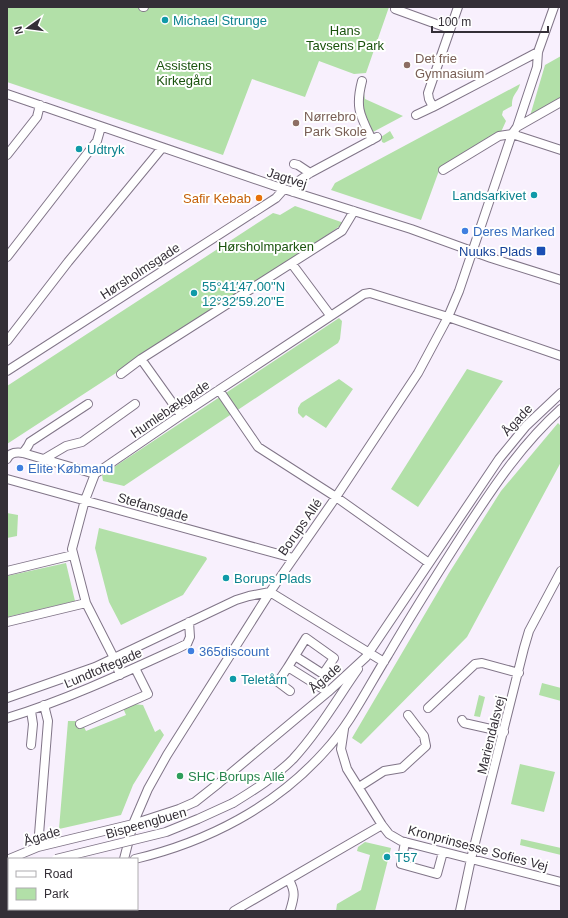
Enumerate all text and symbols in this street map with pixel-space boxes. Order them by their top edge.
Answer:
north arrow [8,8,48,48]
scale bar [432,8,548,34]
place label: Michael Strunge [173,13,267,28]
marker: Michael Strunge [160,15,170,25]
text: 100 m [438,15,471,29]
park label: Hans Tavsens Park [306,23,385,53]
text: N [12,25,25,36]
place label: Det frie Gymnasium [415,51,484,81]
park label: Assistens Kirkegård [156,58,212,88]
marker: Det frie Gymnasium [402,60,412,70]
place label: Nørrebro Park Skole [304,109,367,139]
marker: Nørrebro Park Skole [291,118,301,128]
place label: Udtryk [87,142,125,157]
marker: Udtryk [74,144,84,154]
street label: Jagtvej [265,165,309,192]
place label: Landsarkivet [452,188,526,203]
marker: Landsarkivet [529,190,539,200]
place label: Safir Kebab [183,191,251,206]
marker: Safir Kebab [254,193,264,203]
place label: Deres Marked [473,224,555,239]
marker: Deres Marked [460,226,470,236]
park label: Hørsholmparken [218,239,314,254]
street label: Hørsholmsgade [97,240,183,302]
place label: Nuuks Plads [459,244,532,259]
marker: Nuuks Plads [535,245,547,257]
place label: 55°41′47.00"N 12°32′59.20"E [202,279,285,309]
marker: 55°41′47.00"N 12°32′59.20"E [189,288,199,298]
street label: Humlebækgade [128,377,212,441]
street label: Ågade [499,401,535,439]
place label: Elite Købmand [28,461,113,476]
marker: Elite Købmand [15,463,25,473]
street label: Stefansgade [116,490,190,524]
street label: Borups Allé [275,496,325,558]
place label: Borups Plads [234,571,312,586]
marker: Borups Plads [221,573,231,583]
place label: 365discount [199,644,269,659]
street label: Lundtoftegade [62,645,144,691]
marker: 365discount [186,646,196,656]
street label: Ågade [306,660,344,696]
place label: Teletårn [241,672,287,687]
marker: Teletårn [228,674,238,684]
street label: Mariendalsvej [474,694,508,776]
place label: SHC Borups Allé [188,769,285,784]
marker: SHC Borups Allé [175,771,185,781]
street label: Bispeengbuen [104,804,188,842]
street label: Kronprinsesse Sofies Vej [406,822,550,874]
street label: Ågade [22,823,62,849]
place label: T57 [395,850,417,865]
marker: T57 [382,852,392,862]
legend [8,858,138,910]
text: Road [44,867,73,881]
text: Park [44,887,70,901]

